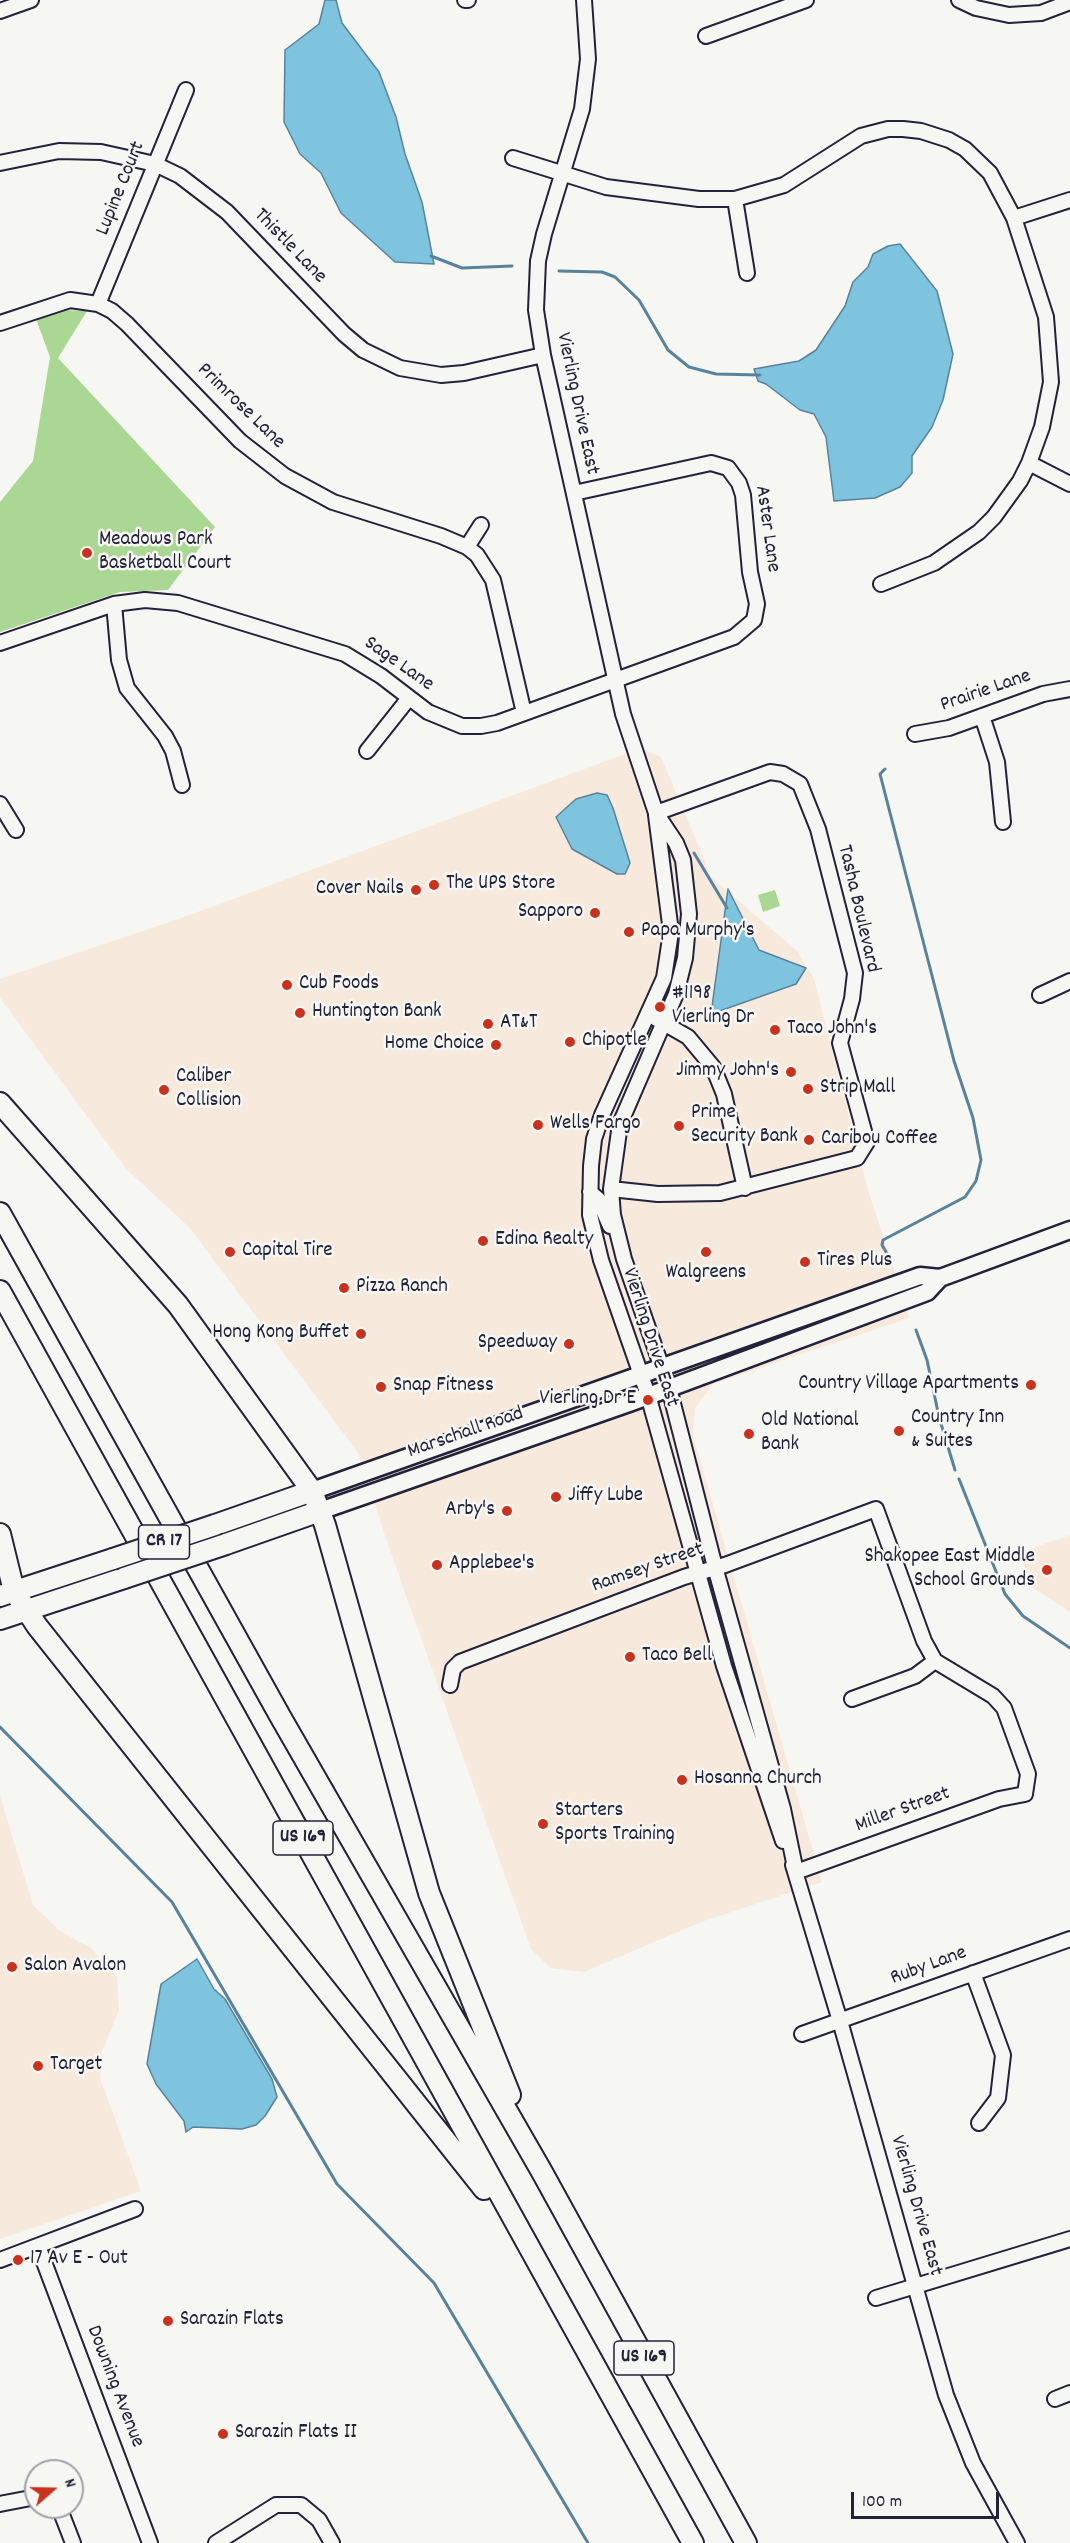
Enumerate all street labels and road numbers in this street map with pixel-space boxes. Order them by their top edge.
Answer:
street label: Lupine Court [92,138,152,240]
street label: Thistle Lane [247,204,331,290]
street label: Vierling Drive East [549,331,603,477]
street label: Primrose Lane [191,359,289,455]
street label: Aster Lane [747,484,785,574]
street label: Sage Lane [358,632,438,698]
street label: Prairie Lane [937,665,1035,719]
street label: Tasha Boulevard [830,843,884,975]
street label: Vierling Drive East [615,1265,683,1411]
street label: Marschall Road [405,1402,527,1466]
road number: CR 17 [138,1525,190,1559]
street label: Ramsey Street [589,1538,707,1600]
street label: Miller Street [852,1782,954,1840]
road number: US 169 [273,1821,333,1855]
street label: Ruby Lane [888,1942,970,1992]
street label: Vierling Drive East [883,2133,947,2279]
street label: Downing Avenue [79,2323,149,2451]
road number: US 169 [614,2341,674,2375]

